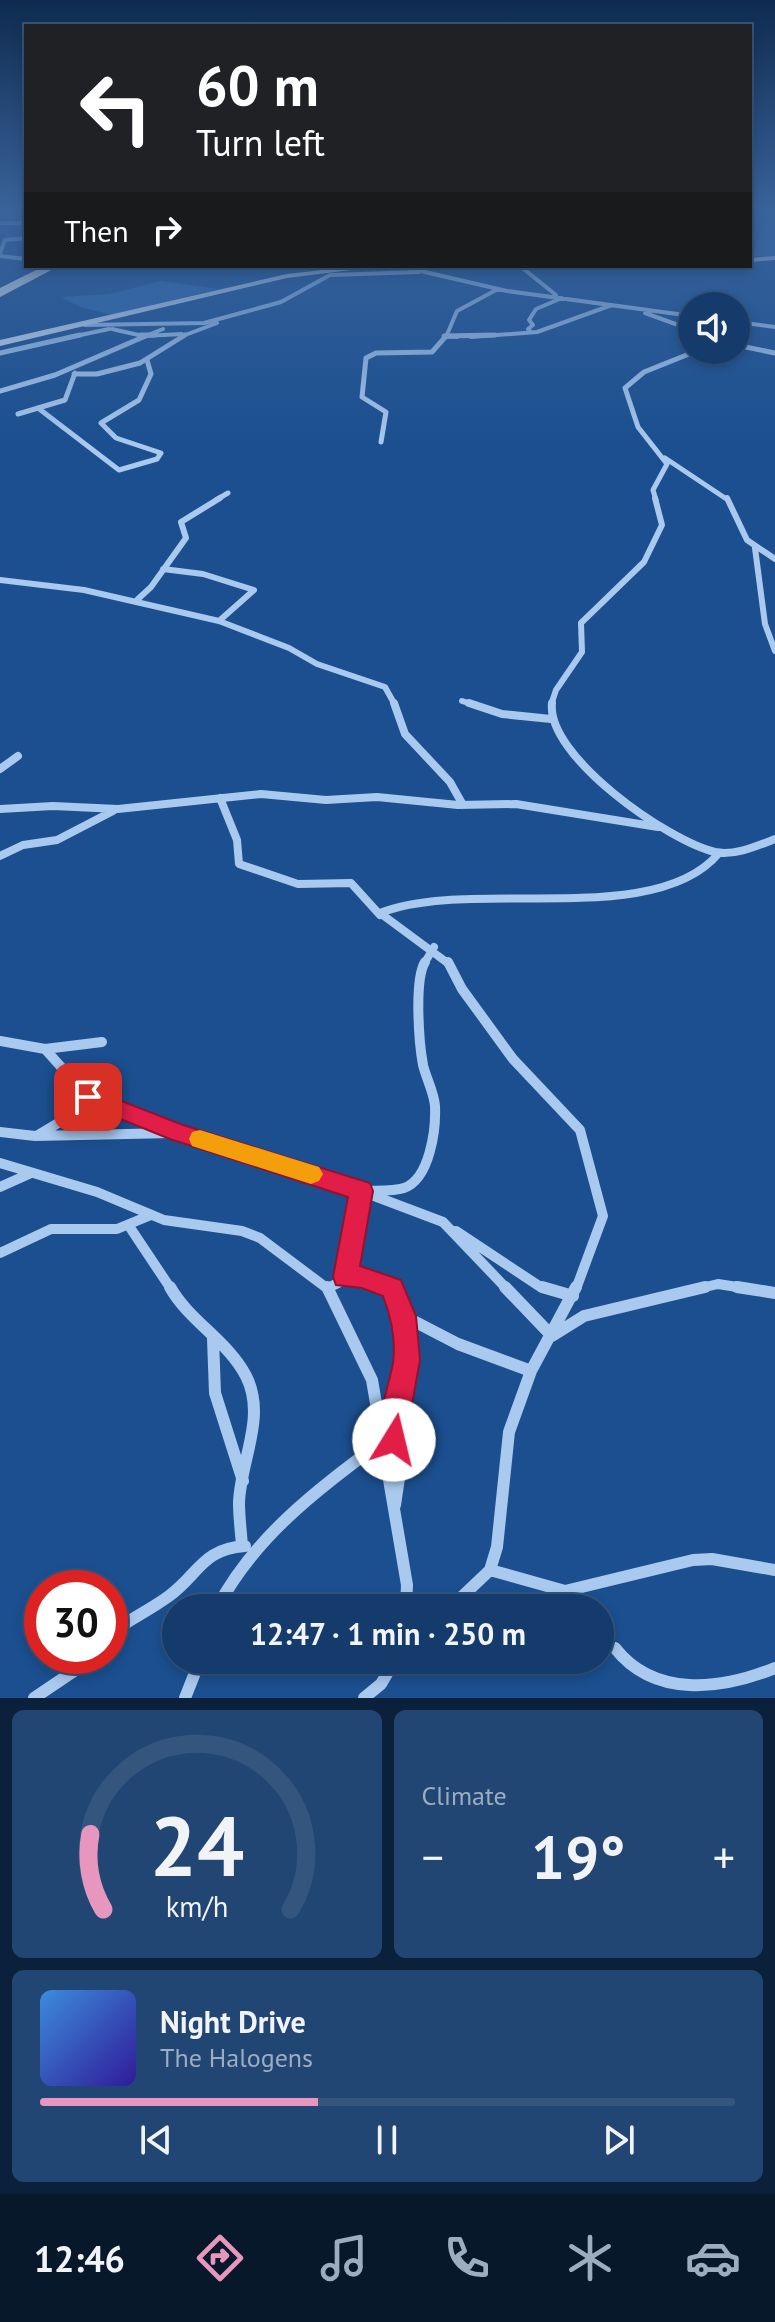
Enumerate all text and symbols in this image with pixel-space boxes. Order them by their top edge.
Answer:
text: 60 m [196,49,319,121]
icon: left [64,56,168,160]
text: Turn left [196,119,325,166]
icon: right [145,208,189,252]
text: Then [64,211,129,250]
map controls [678,292,750,364]
button: sound [678,292,750,364]
pin [54,1063,122,1131]
icon: arrive [66,1075,110,1119]
position arrow [352,1398,436,1482]
speed limit sign: 30 [24,1570,128,1674]
text: 12:47 · 1 min · 250 m [250,1614,526,1653]
text: Climate [422,1779,507,1812]
text: 24 [150,1791,244,1899]
text: 19° [531,1818,625,1896]
text: − [422,1828,444,1885]
text: + [713,1828,735,1885]
text: km/h [165,1888,228,1925]
text: Night Drive [160,2002,306,2041]
text: The Halogens [160,2041,313,2074]
icon: previous [134,2118,178,2162]
icon: pause [365,2118,409,2162]
icon: next [597,2118,641,2162]
icon: directions [192,2230,248,2286]
icon: music [316,2230,372,2286]
icon: phone [439,2230,495,2286]
icon: climate [562,2230,618,2286]
icon: car [685,2230,741,2286]
text: 12:46 [34,2235,125,2282]

